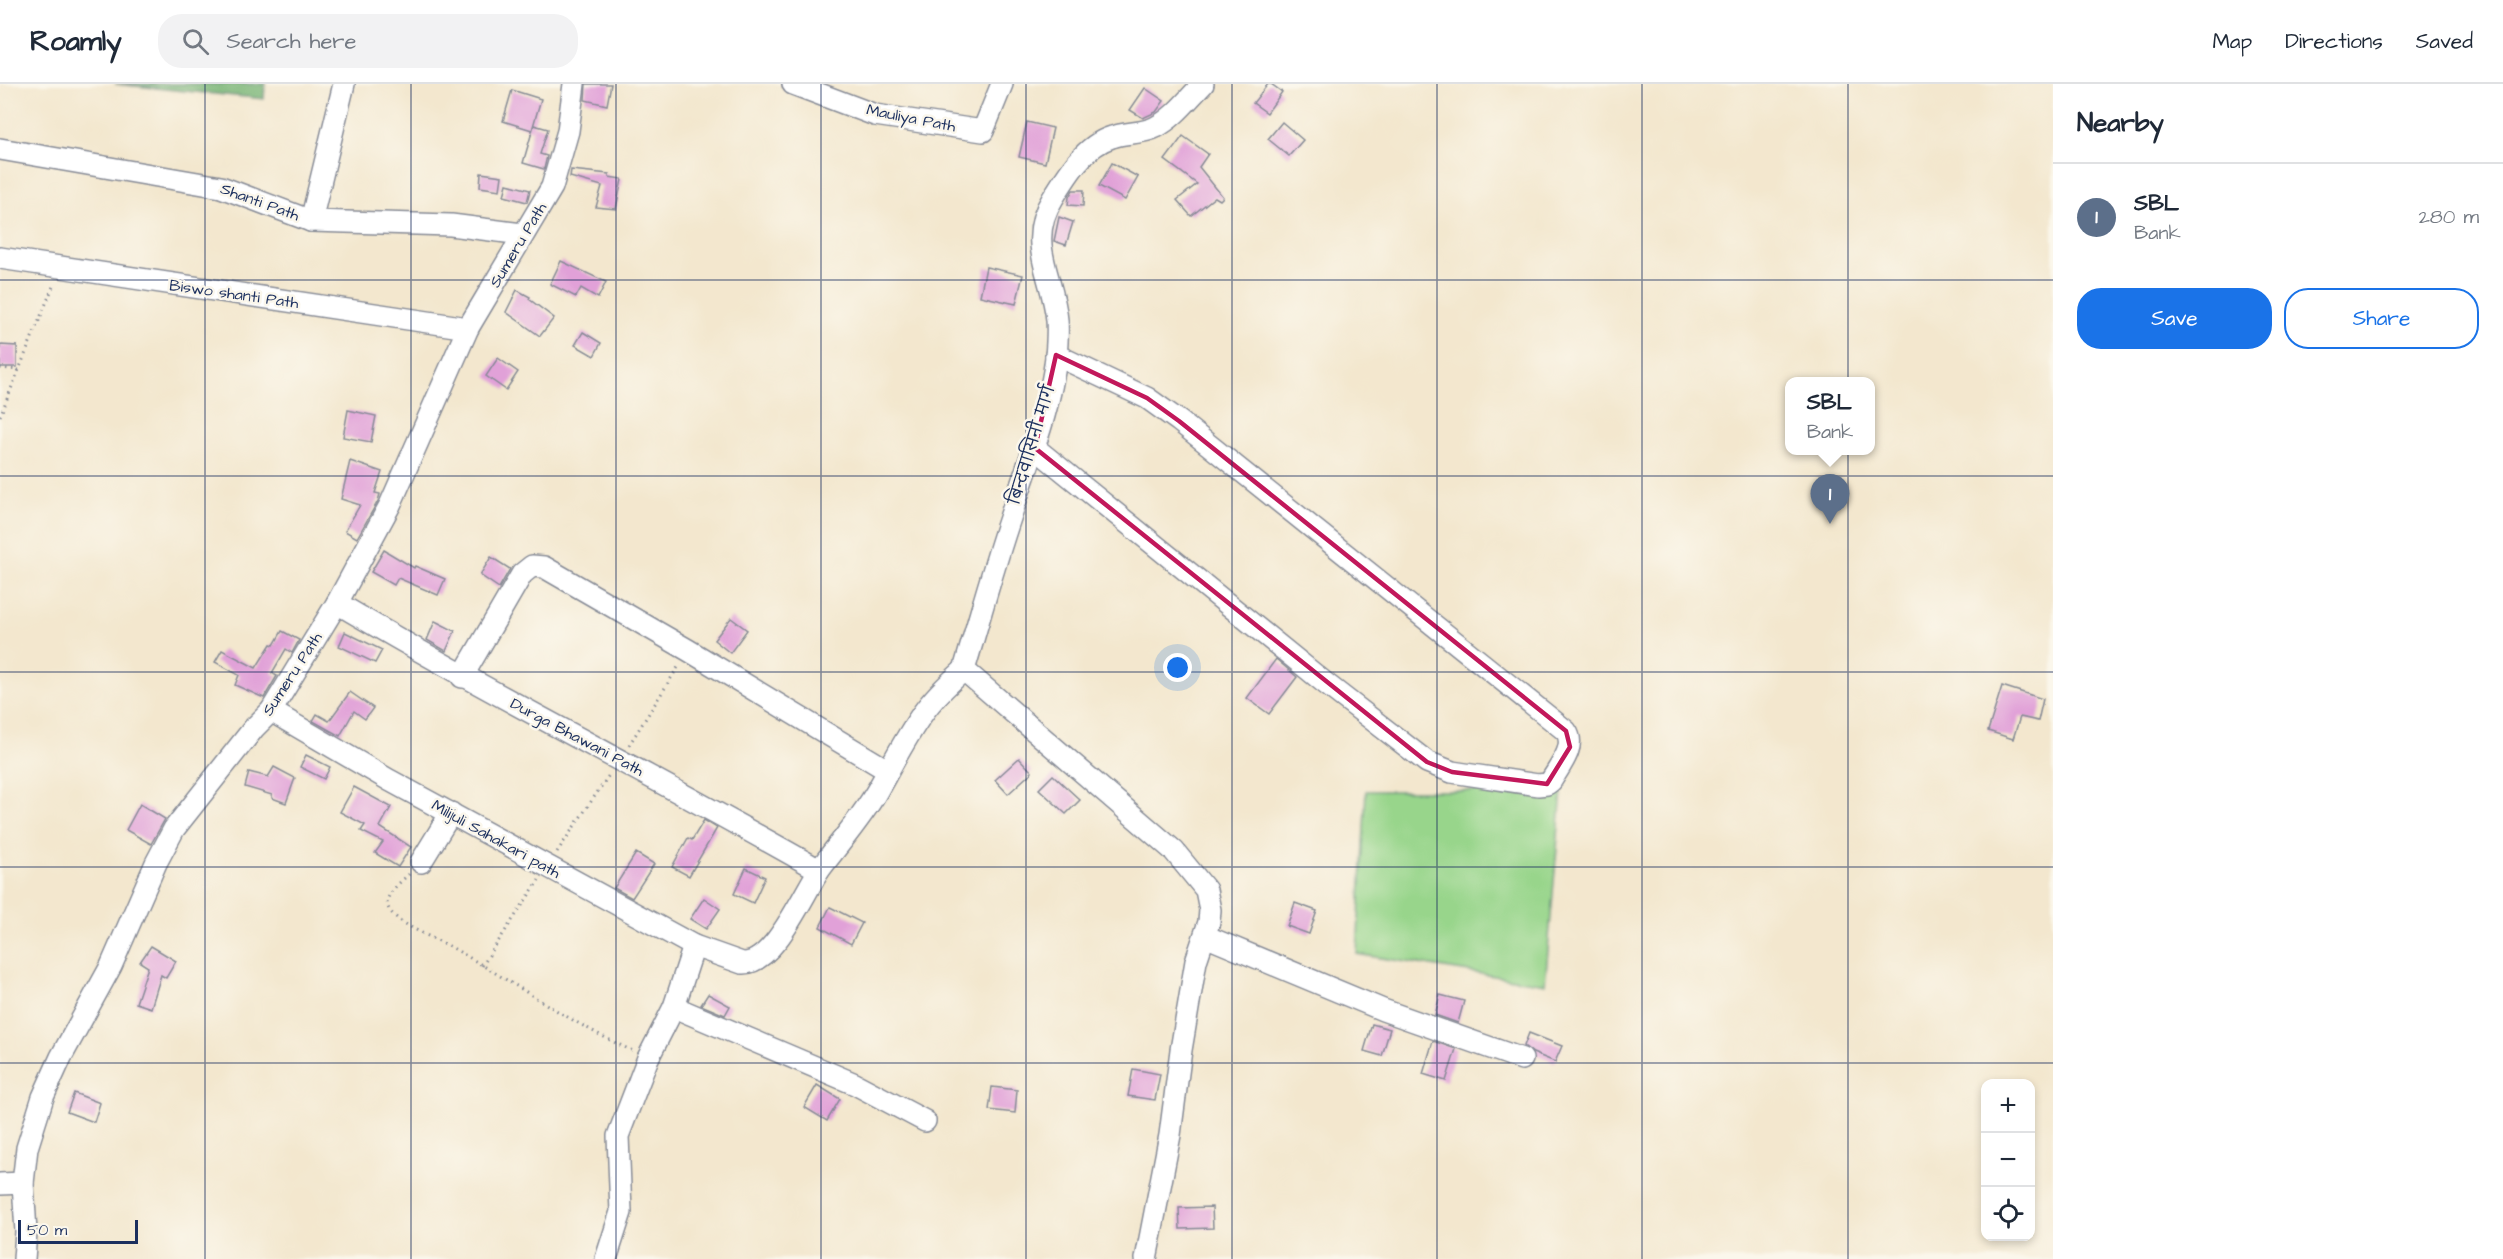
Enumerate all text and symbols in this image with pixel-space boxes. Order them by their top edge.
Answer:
search box [158,14,578,68]
text: Roamly [30,22,122,61]
icon: search [179,25,212,58]
text: Search here [227,26,356,57]
text: Map [2212,27,2252,56]
text: Directions [2285,27,2383,56]
text: Saved [2416,27,2473,56]
street label: Mauliya Path [864,99,958,138]
text: Nearby [2077,105,2164,141]
street label: Shanti Path [218,178,303,226]
text: SBL [2134,188,2179,219]
street label: Sumeru Path [484,198,552,292]
text: 1 [2095,203,2098,231]
text: 280 m [2418,203,2479,231]
text: Bank [2134,219,2181,247]
street label: Biswo shanti Path [168,274,300,314]
button: Save [2077,288,2272,349]
button: Share [2284,288,2479,349]
popup [1785,377,1875,455]
street label: बिन्दवासिनी मार्ग [1002,381,1061,508]
text: SBL [1807,387,1852,418]
text: Bank [1807,418,1853,446]
pin: 1 [1810,474,1850,524]
street label: Sumeru Path [257,628,327,720]
your location [1163,653,1192,682]
street label: Durga Bhawani Path [506,692,648,782]
street label: Milijuli Sahakari path [427,794,565,884]
map controls [1981,1079,2035,1241]
button: + [1981,1079,2035,1133]
button: − [1981,1133,2035,1187]
button: locate [1981,1187,2035,1241]
scale bar [18,1217,138,1244]
text: 50 m [27,1219,67,1241]

